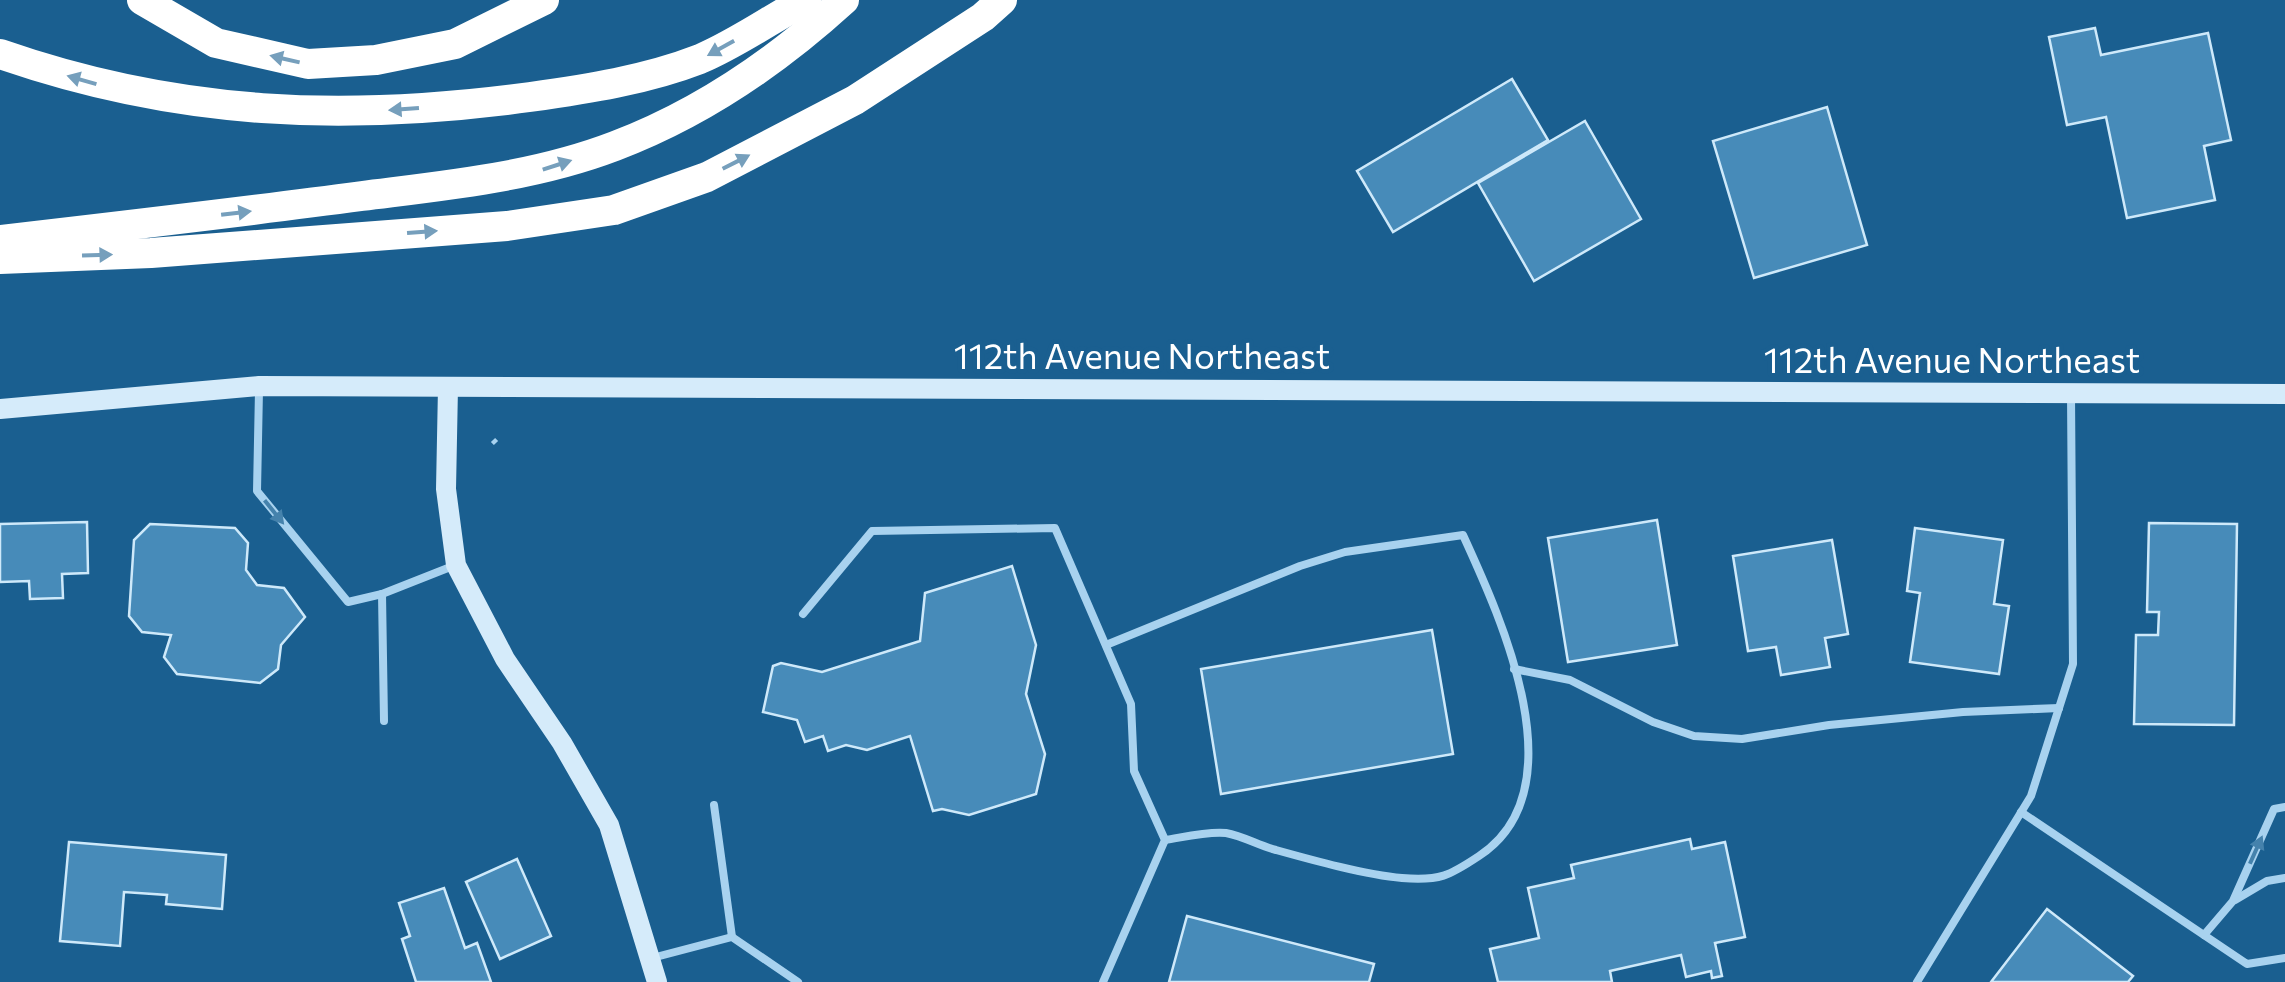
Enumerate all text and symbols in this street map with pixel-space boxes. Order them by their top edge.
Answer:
one-way arrow [706,39,735,56]
one-way arrow [269,51,300,66]
one-way arrow [66,71,97,87]
one-way arrow [387,101,419,117]
one-way arrow [721,154,750,171]
one-way arrow [542,156,572,171]
one-way arrow [221,205,252,221]
one-way arrow [406,224,438,240]
one-way arrow [82,247,114,263]
street label: 112th Avenue Northeast [954,333,1330,376]
street label: 112th Avenue Northeast [1764,337,2140,380]
one-way arrow [263,500,284,525]
one-way arrow [2248,835,2264,865]

